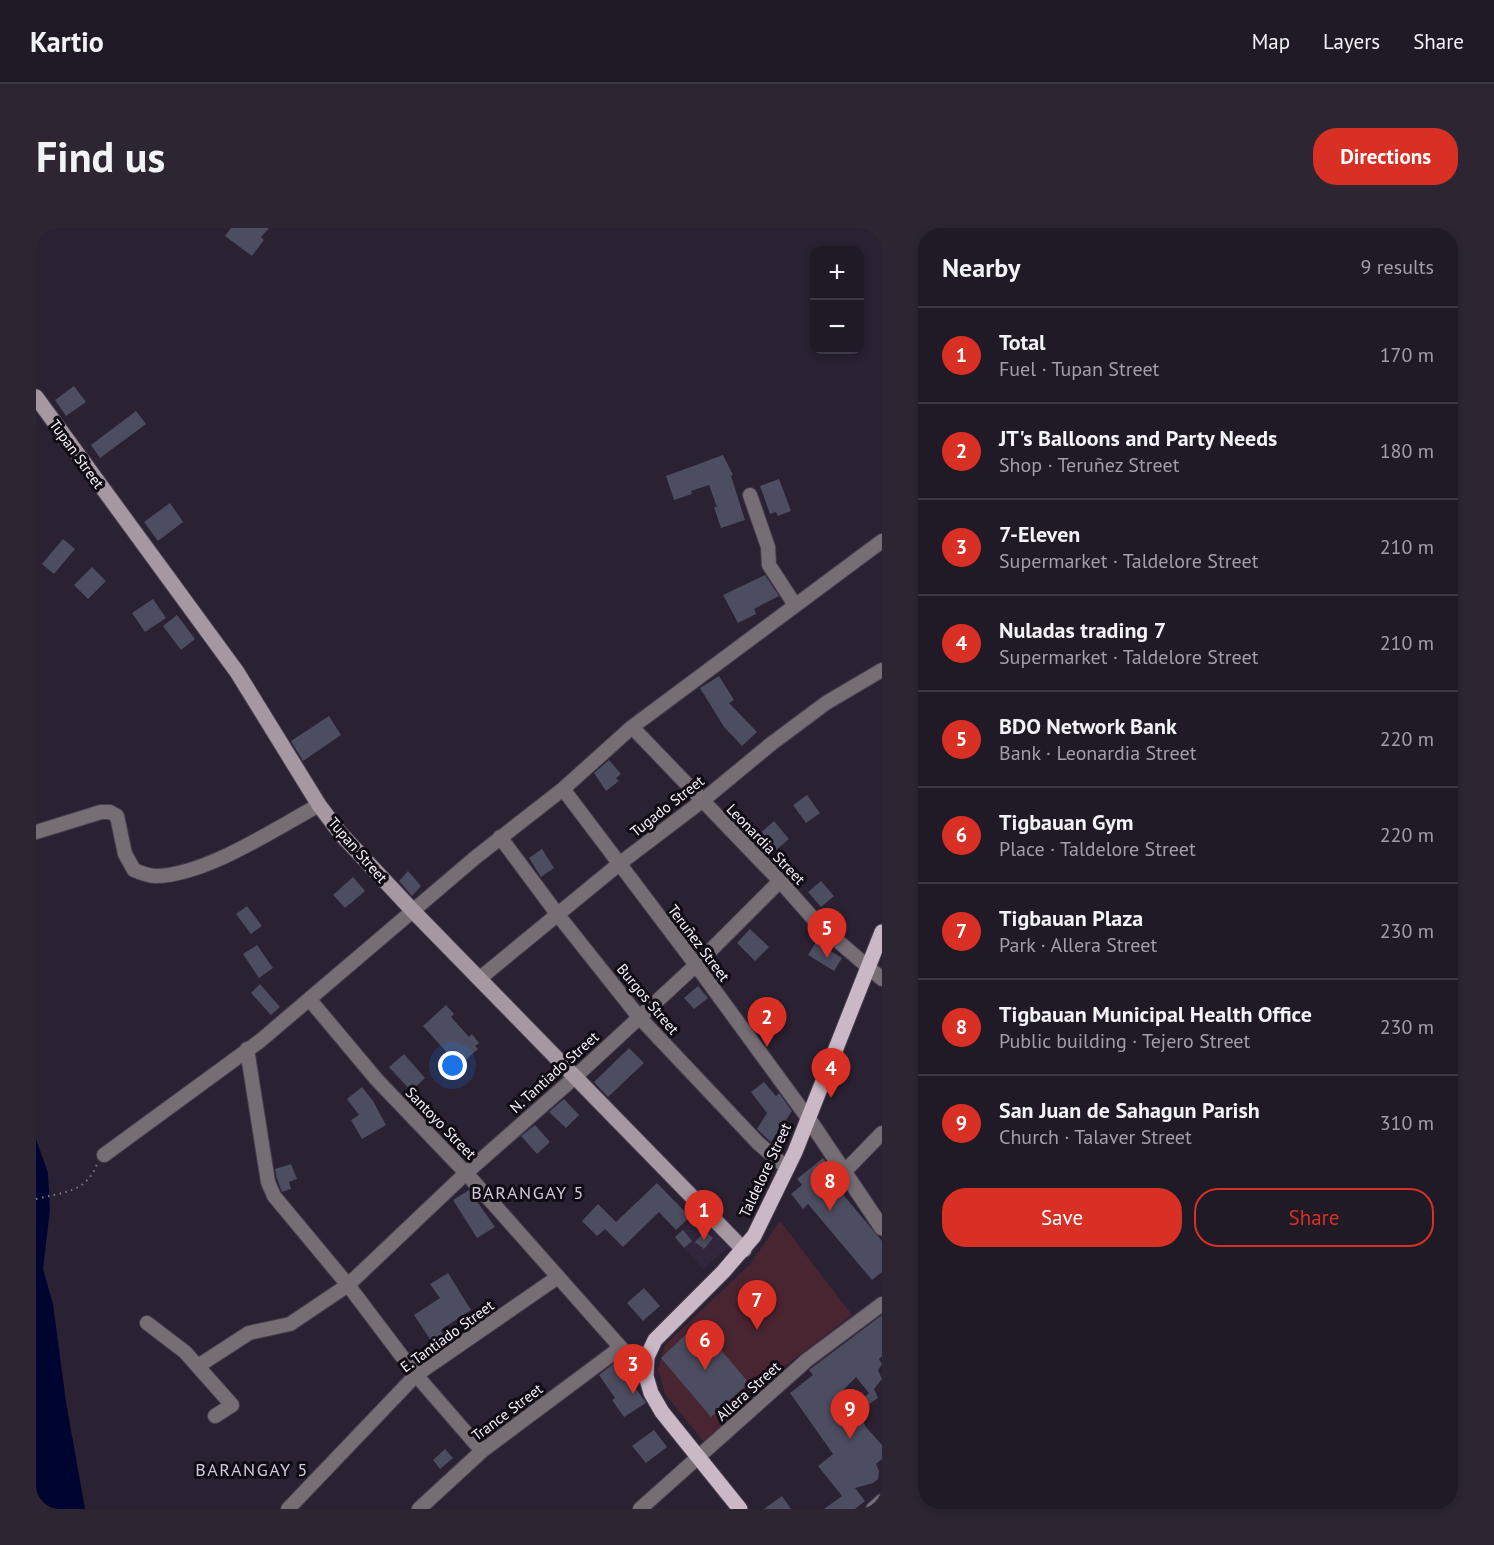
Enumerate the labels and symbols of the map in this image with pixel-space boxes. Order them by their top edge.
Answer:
street label: Tupan Street [46,416,108,492]
street label: Tugado Street [626,771,708,841]
street label: Leonardia Street [723,800,809,888]
street label: Tupan Street [324,813,392,887]
street label: Teruñez Street [664,901,734,985]
pin: 5 [808,908,846,958]
street label: Burgos Street [613,960,683,1038]
pin: 2 [748,998,786,1047]
street label: N. Tantiado Street [506,1027,602,1117]
pin: 4 [812,1048,850,1098]
your location [438,1051,467,1080]
street label: Santoyo Street [402,1083,480,1163]
street label: Taldelore Street [735,1120,795,1220]
pin: 8 [810,1162,850,1211]
district label: BARANGAY 5 [471,1181,585,1204]
pin: 1 [684,1190,724,1240]
pin: 7 [738,1280,776,1330]
street label: E. Tantiado Street [397,1296,497,1376]
pin: 6 [686,1320,724,1370]
pin: 3 [614,1344,652,1394]
street label: Allera Street [712,1357,784,1425]
street label: Trance Street [468,1379,546,1445]
pin: 9 [830,1390,870,1439]
district label: BARANGAY 5 [195,1458,309,1481]

